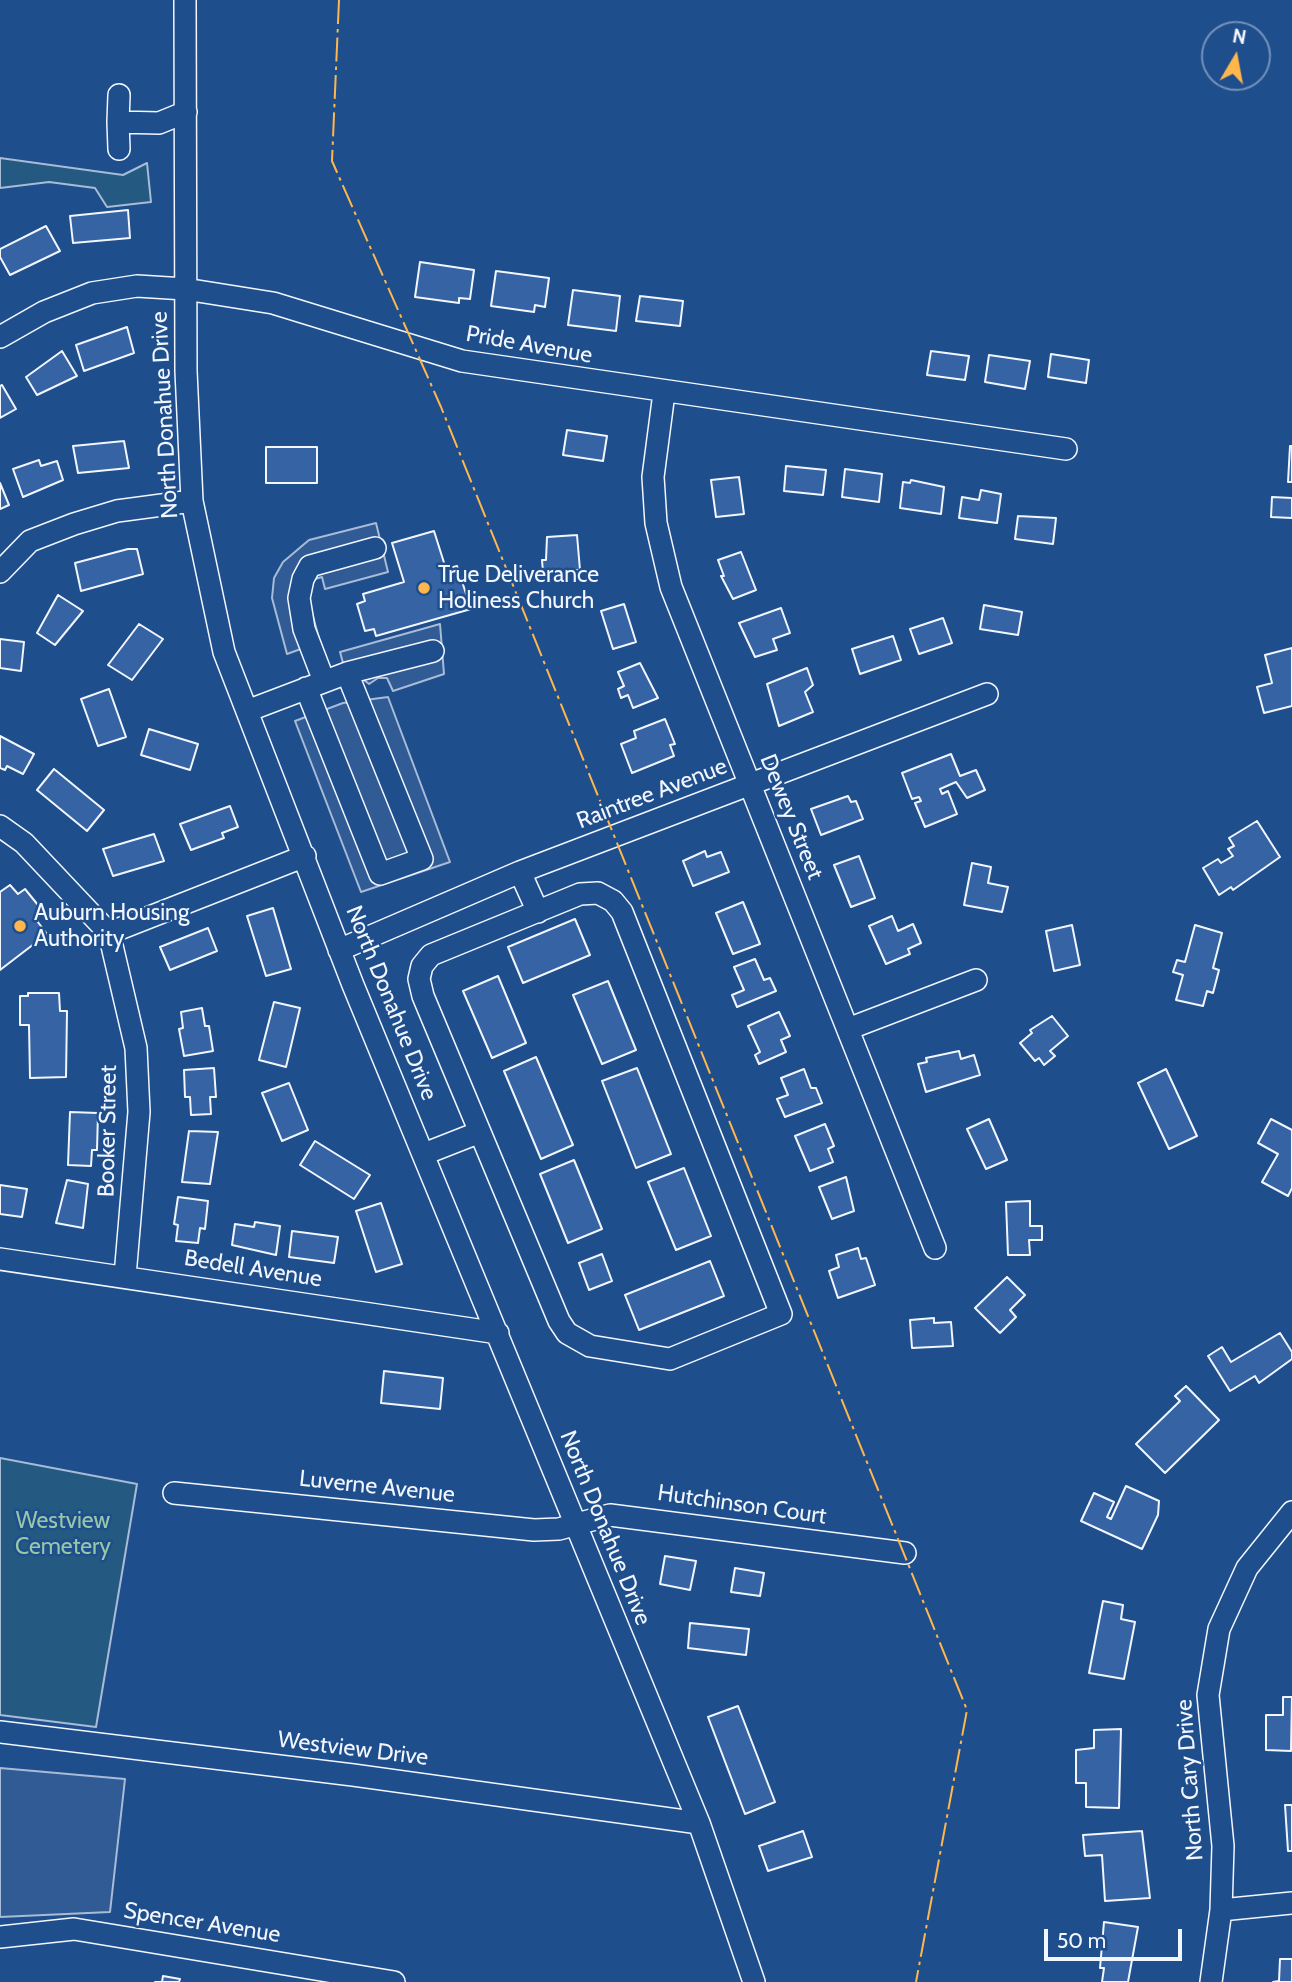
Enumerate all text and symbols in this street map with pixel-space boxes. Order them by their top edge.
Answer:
north arrow [1201,21,1271,91]
text: N [1231,24,1248,49]
street label: North Donahue Drive [146,311,184,519]
street label: Pride Avenue [464,320,594,370]
place label: True Deliverance Holiness Church [438,561,599,615]
marker: True Deliverance Holiness Church [416,580,432,596]
street label: Dewey Street [753,750,829,884]
street label: Raintree Avenue [573,753,731,835]
place label: Auburn Housing Authority [34,899,189,953]
street label: North Donahue Drive [339,902,443,1104]
marker: Auburn Housing Authority [12,918,28,934]
street label: Booker Street [93,1065,123,1197]
street label: Bedell Avenue [182,1244,324,1294]
street label: North Donahue Drive [553,1427,657,1629]
street label: Luverne Avenue [298,1465,456,1509]
street label: Hutchinson Court [656,1479,828,1531]
park label: Westview Cemetery [15,1507,111,1561]
street label: North Cary Drive [1171,1698,1209,1862]
street label: Westview Drive [276,1726,430,1772]
street label: Spencer Avenue [122,1897,282,1949]
scale bar [1047,1916,1185,1960]
text: 50 m [1057,1928,1106,1953]

